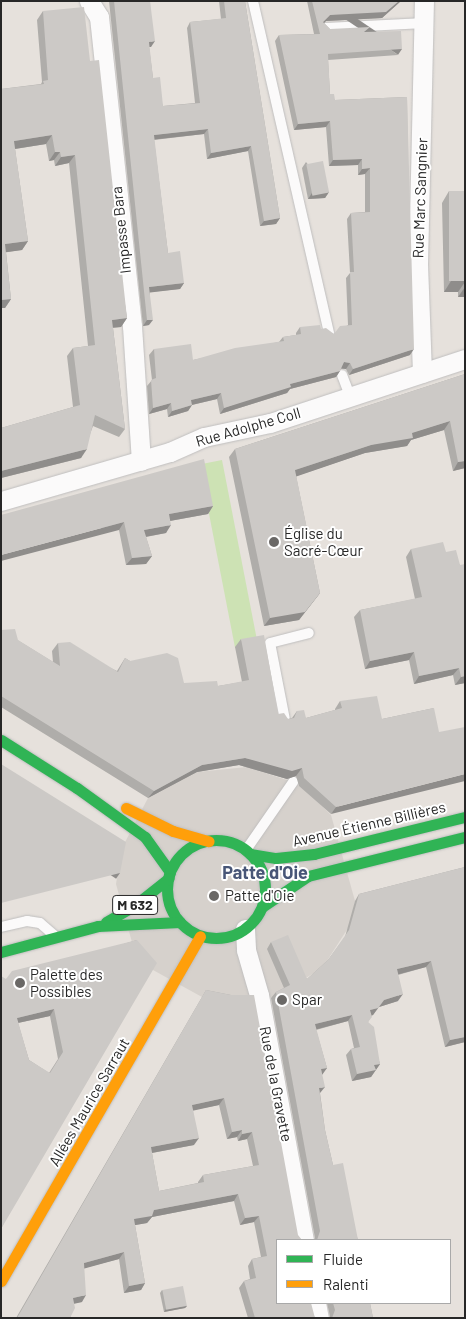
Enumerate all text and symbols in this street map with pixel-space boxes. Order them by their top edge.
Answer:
street label: Rue Marc Sangnier [409,137,431,259]
street label: Impasse Bara [107,186,135,274]
street label: Rue Adolphe Coll [193,403,303,451]
place label: Église du Sacré-Cœur [284,524,363,559]
marker: Église du Sacré-Cœur [268,536,280,548]
street label: Avenue Étienne Billières [291,798,447,850]
district label: Patte d'Oie [222,861,308,883]
place label: Patte d'Oie [225,887,294,905]
marker: Patte d'Oie [207,889,221,903]
road number: M 632 [111,894,159,916]
place label: Palette des Possibles [30,965,103,1000]
marker: Palette des Possibles [14,977,26,989]
place label: Spar [292,991,322,1009]
marker: Spar [276,994,288,1006]
street label: Rue de la Gravette [256,1025,296,1143]
street label: Allées Maurice Sarraut [45,1035,133,1169]
legend [276,1239,451,1304]
text: Fluide [323,1250,363,1268]
text: Ralenti [323,1275,369,1293]

